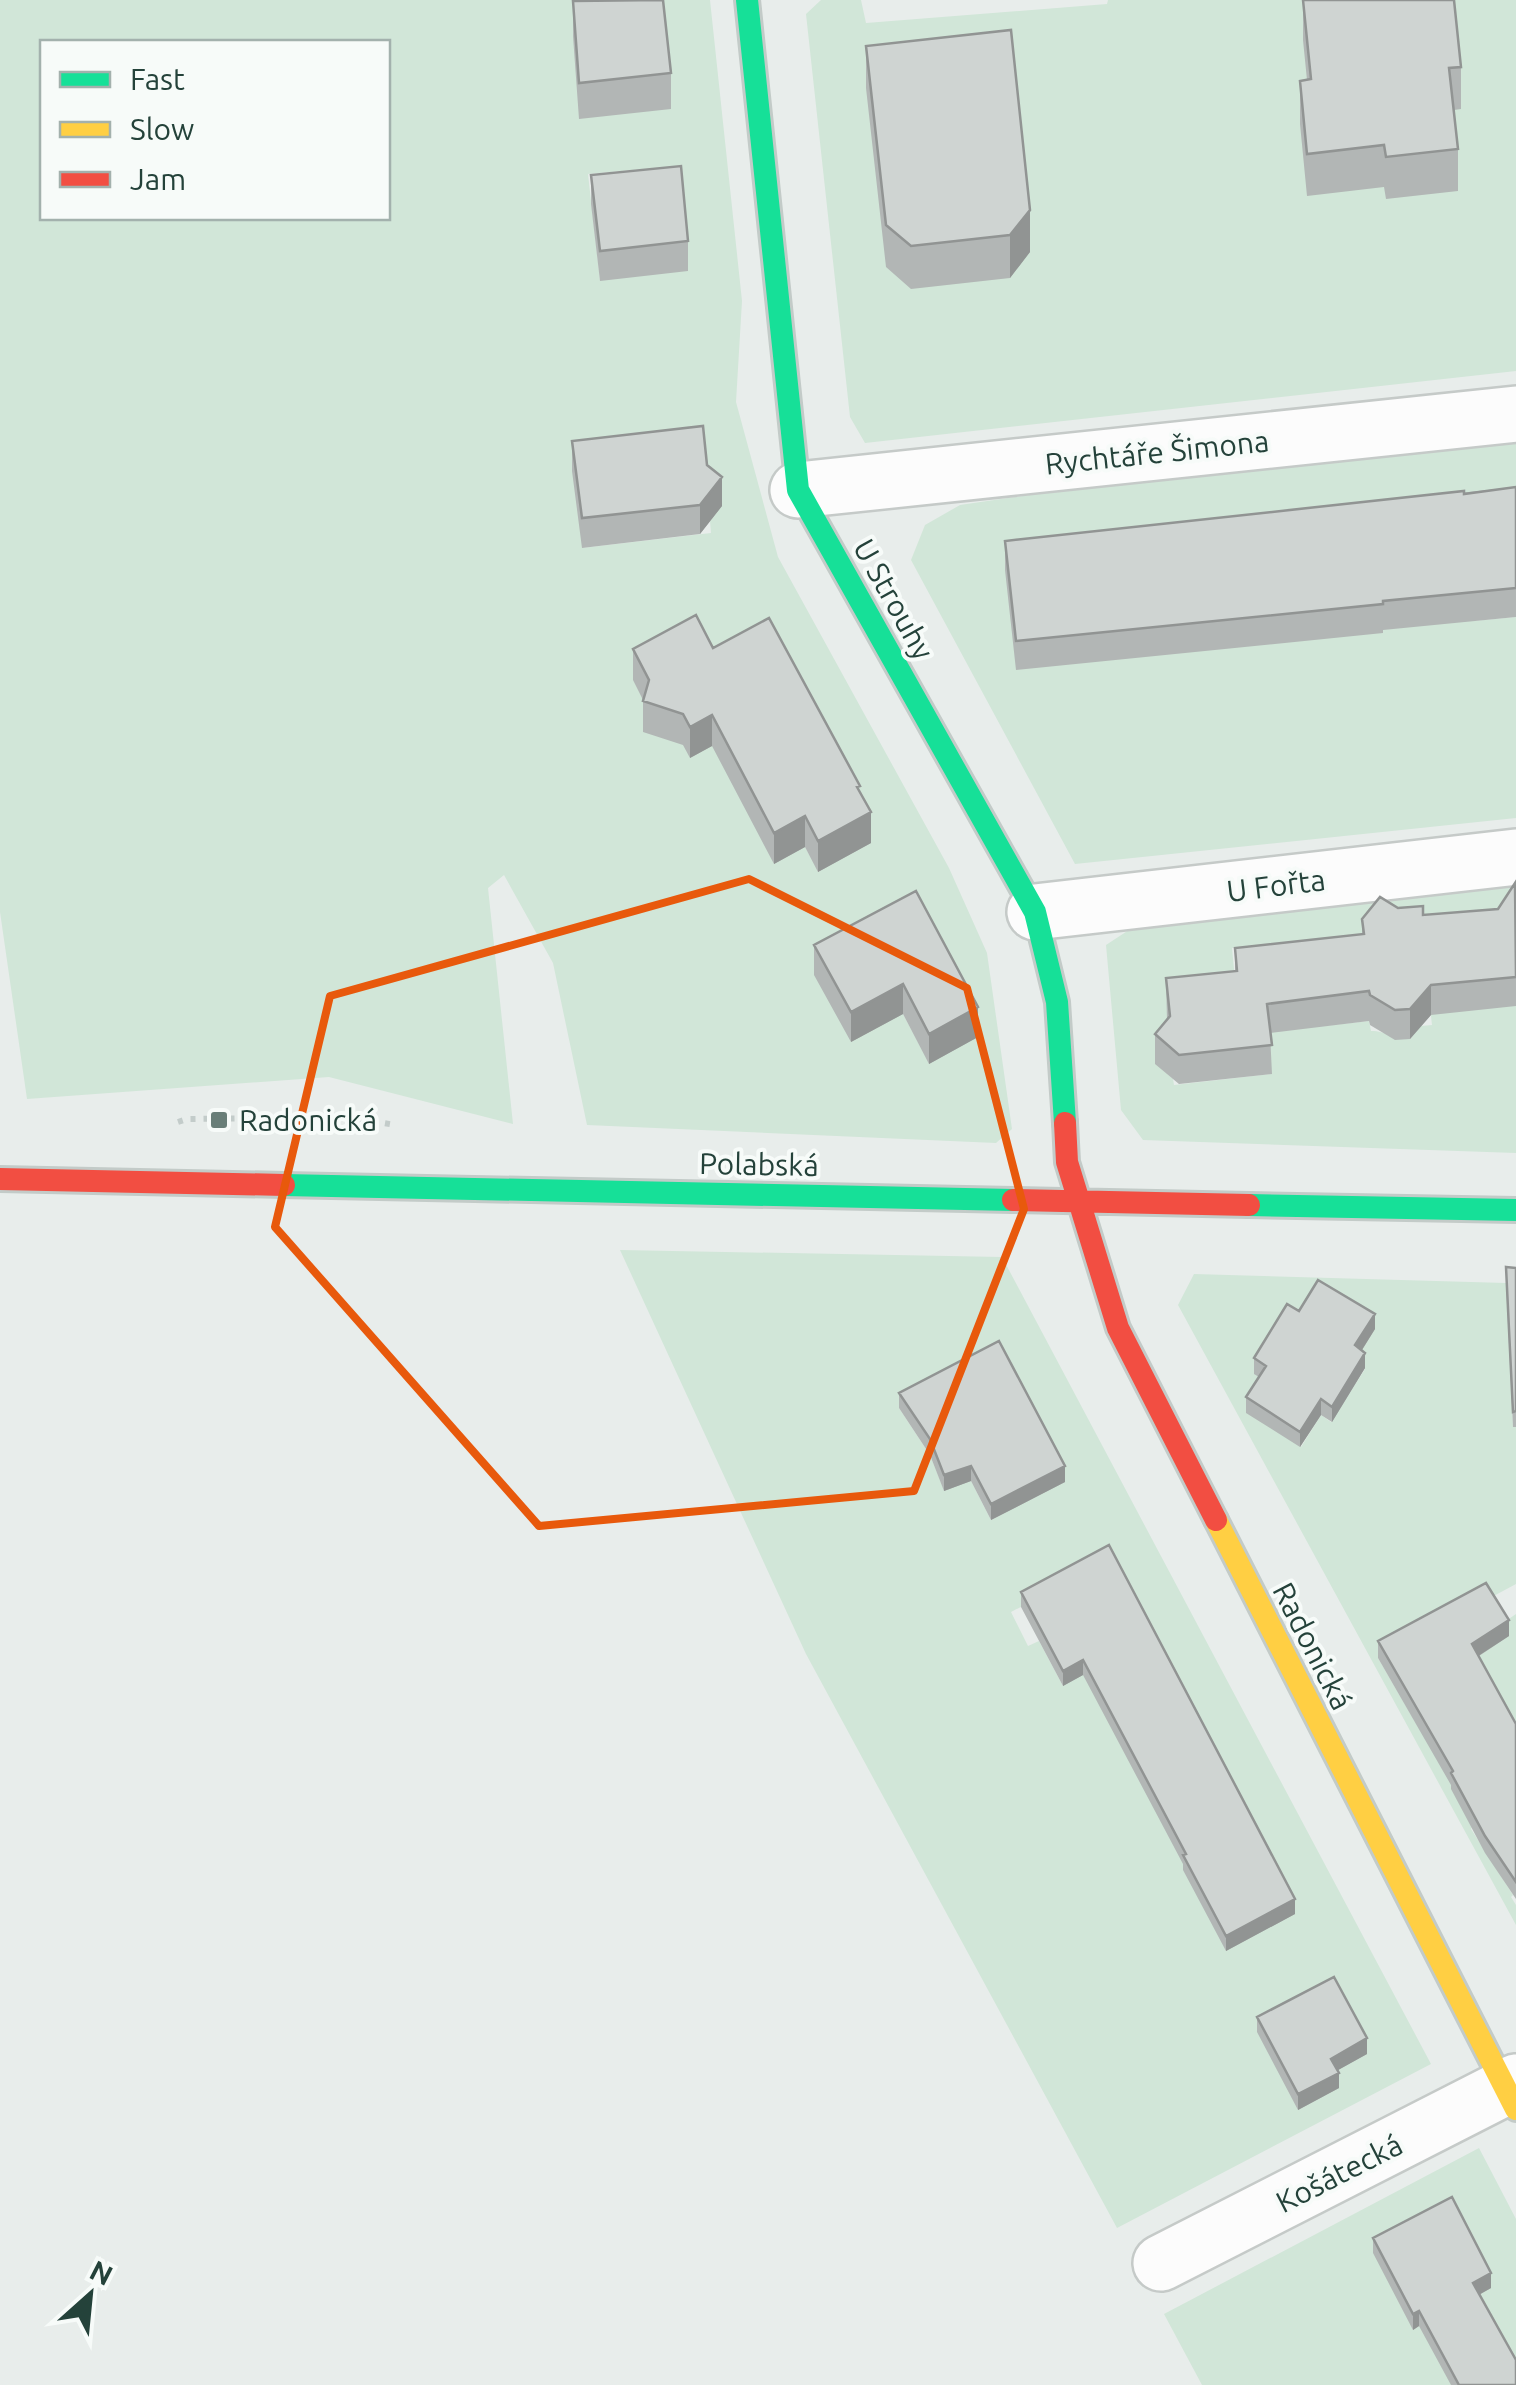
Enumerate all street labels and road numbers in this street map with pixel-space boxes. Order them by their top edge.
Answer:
street label: Rychtáře Šimona [1043,423,1271,481]
street label: U Strouhy [847,533,941,665]
street label: U Fořta [1225,862,1327,908]
street label: Polabská [699,1146,819,1182]
street label: Radonická [1267,1577,1359,1715]
street label: Košátecká [1270,2127,1408,2219]

